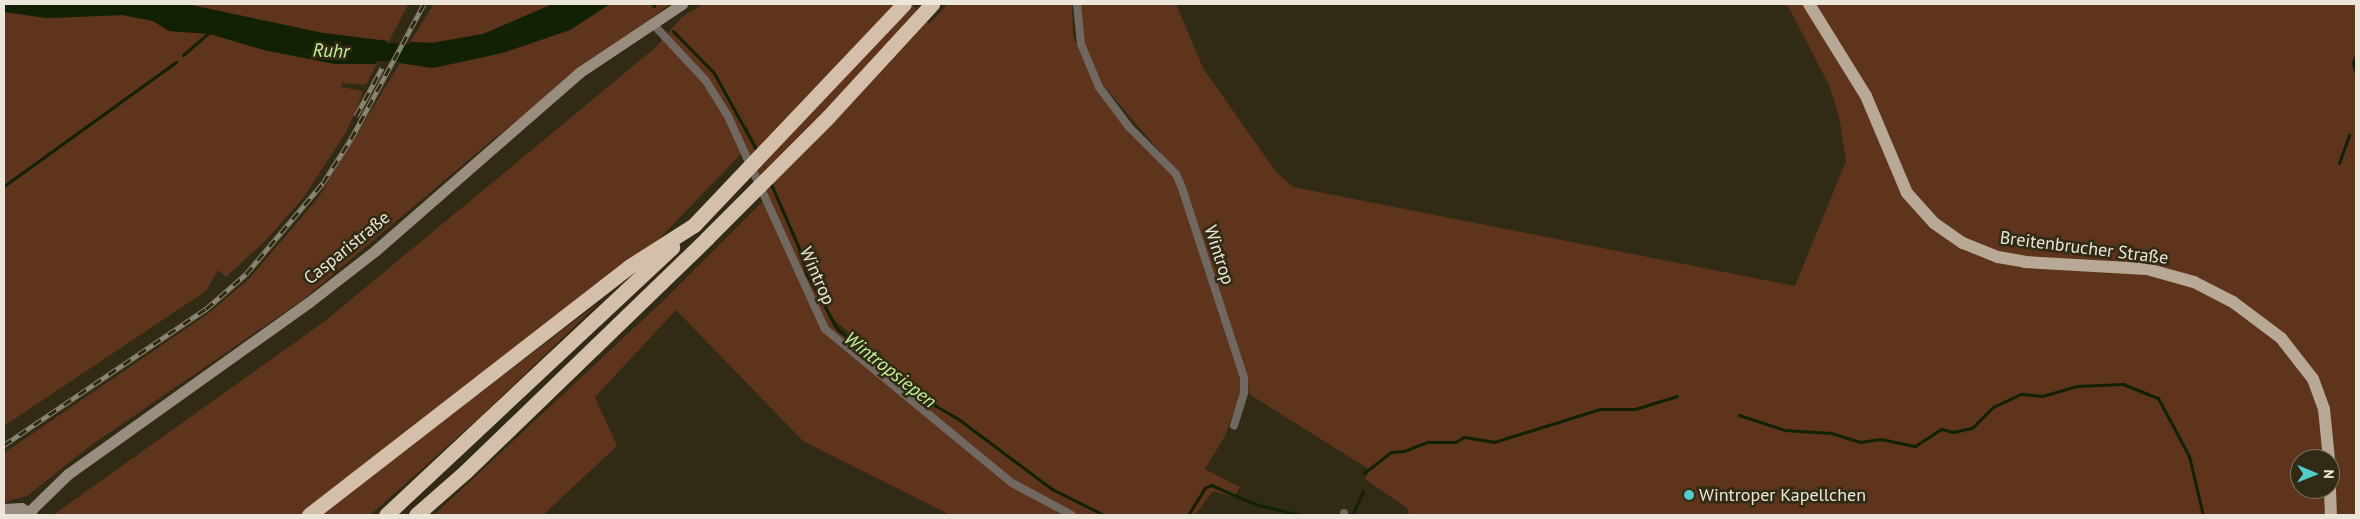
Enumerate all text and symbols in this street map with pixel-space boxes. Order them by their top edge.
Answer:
water label: Ruhr [312,39,350,63]
street label: Casparistraße [300,207,394,289]
street label: Wintrop [1199,223,1239,287]
street label: Breitenbrucher Straße [1999,227,2169,269]
street label: Wintrop [795,244,839,308]
water label: Wintropsiepen [839,327,941,413]
north arrow [2290,449,2340,499]
text: N [2320,469,2338,479]
place label: Wintroper Kapellchen [1699,484,1866,506]
marker: Wintroper Kapellchen [1683,489,1695,501]

